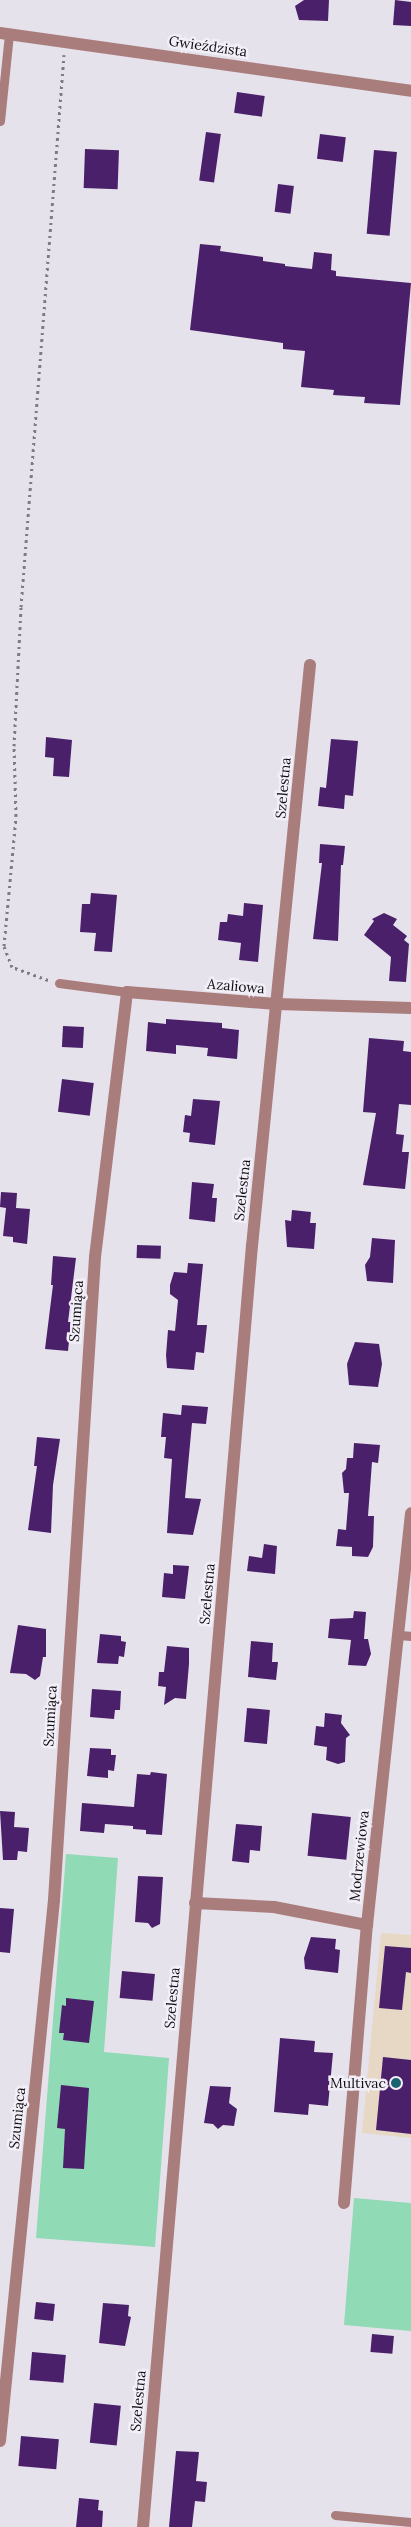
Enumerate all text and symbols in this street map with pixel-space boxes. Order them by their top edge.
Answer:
street label: Gwieździsta [168,32,248,60]
street label: Szelestna [272,757,294,819]
street label: Azaliowa [207,975,265,997]
street label: Szelestna [230,1158,254,1222]
street label: Szumiąca [65,1280,87,1342]
street label: Szelestna [196,1563,218,1625]
street label: Szumiąca [40,1685,60,1747]
street label: Modrzewiowa [346,1810,372,1902]
street label: Szelestna [161,1967,183,2029]
place label: Multivac [330,2075,386,2091]
marker: Multivac [390,2077,402,2089]
street label: Szumiąca [5,2086,29,2150]
street label: Szelestna [127,2370,149,2432]

